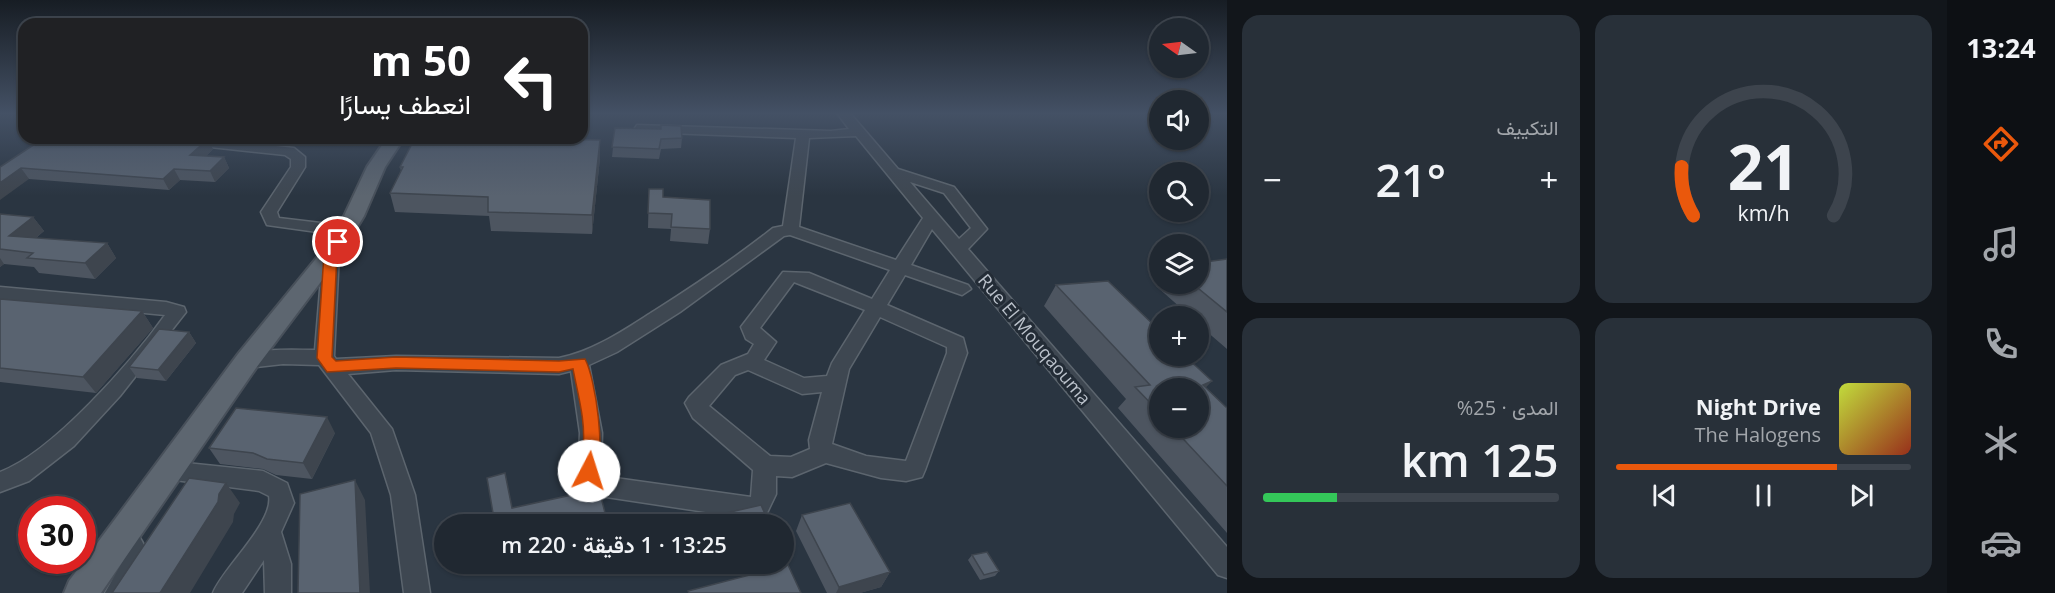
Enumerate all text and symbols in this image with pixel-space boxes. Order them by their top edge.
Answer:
north arrow [1149,18,1209,78]
map controls [1149,18,1209,438]
text: 13:24 [1966,29,2036,66]
text: 50 m [371,31,471,88]
icon: left [492,42,570,120]
text: انعطف يسارًا [339,85,471,122]
button: sound [1149,90,1209,150]
text: التكييف [1496,114,1559,141]
text: 21 [1728,123,1799,208]
icon: directions [1980,123,2022,165]
text: 21° [1375,149,1446,210]
text: − [1263,157,1282,202]
text: + [1540,157,1558,202]
button: search [1149,162,1209,222]
text: km/h [1737,198,1789,227]
pin [312,216,363,267]
icon: music [1980,223,2022,265]
icon: arrive [321,225,354,258]
button: layers [1149,234,1209,294]
street label: Rue El Mouqaouma [973,269,1097,409]
button: + [1149,306,1209,366]
icon: phone [1980,323,2022,365]
button: − [1149,378,1209,438]
text: Night Drive [1696,391,1821,421]
text: المدى · 25% [1457,394,1559,421]
text: The Halogens [1694,421,1821,448]
icon: climate [1980,422,2022,464]
text: 125 km [1401,429,1559,490]
position arrow [557,439,621,503]
icon: previous [1648,479,1681,512]
icon: pause [1747,479,1780,512]
icon: next [1845,479,1878,512]
speed limit sign: 30 [18,496,96,574]
icon: car [1980,522,2022,564]
text: 13:25 · 1 دقيقة · 220 m [501,529,727,559]

